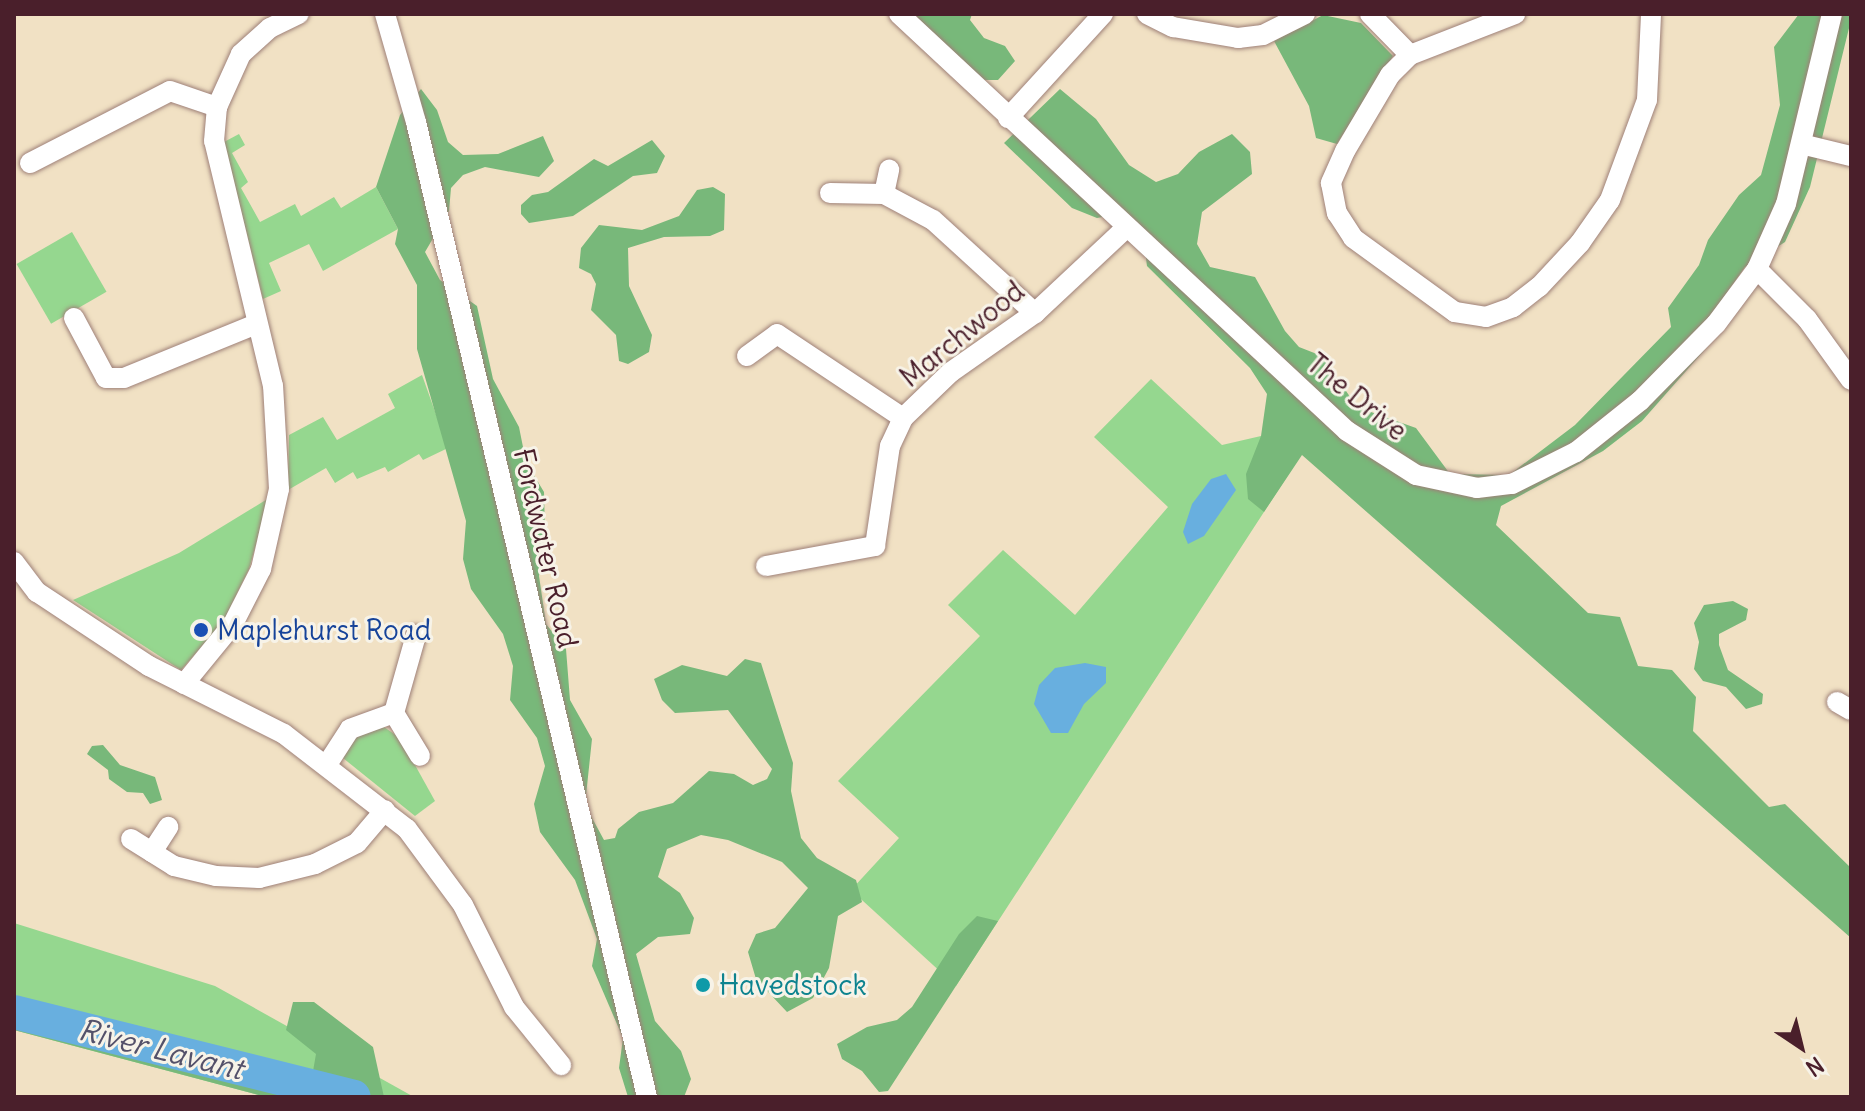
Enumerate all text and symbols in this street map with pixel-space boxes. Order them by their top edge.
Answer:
street label: Marchwood [893,274,1031,394]
street label: The Drive [1300,347,1414,447]
street label: Fordwater Road [507,445,585,651]
place label: Maplehurst Road [217,613,431,647]
marker: Maplehurst Road [192,621,210,639]
place label: Havedstock [719,968,867,1002]
marker: Havedstock [694,976,712,994]
north arrow [1761,1007,1841,1087]
water label: River Lavant [75,1011,247,1087]
text: N [1801,1051,1829,1082]

